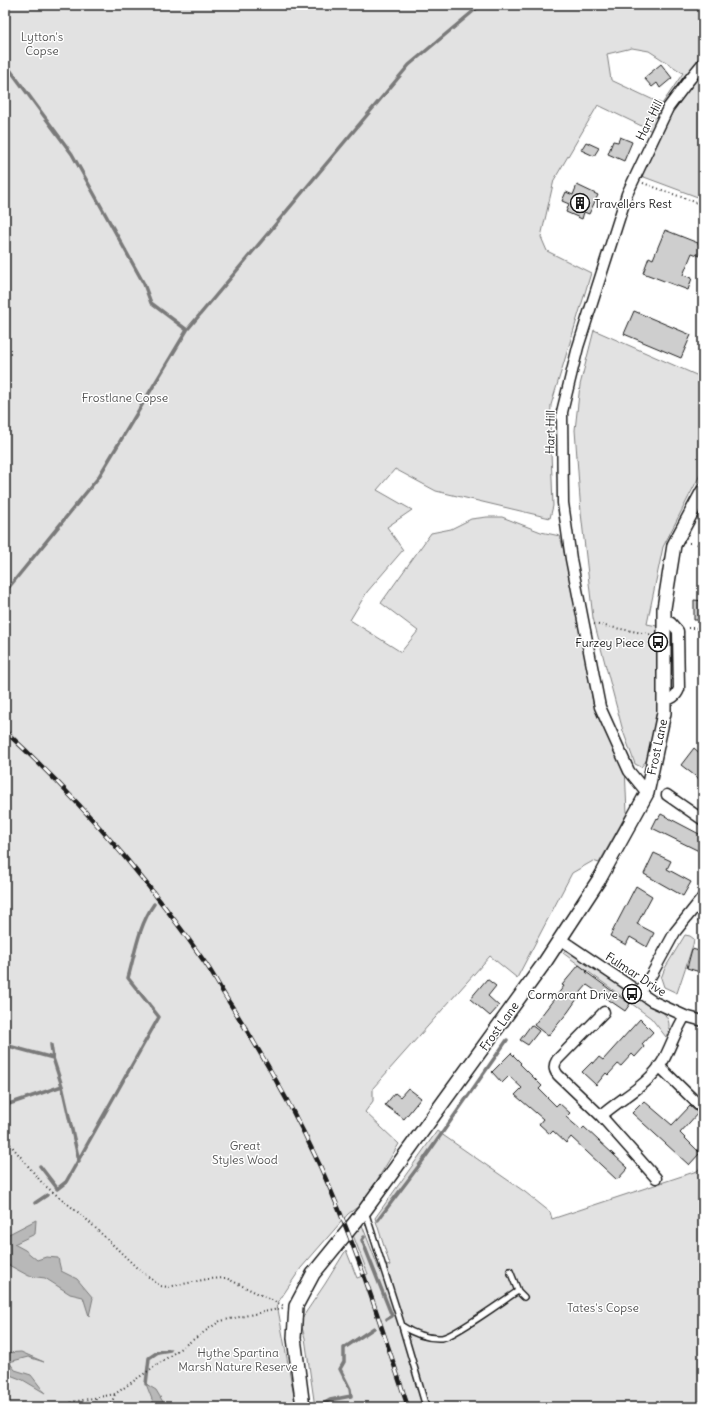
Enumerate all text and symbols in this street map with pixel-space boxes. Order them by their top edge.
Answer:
park label: Lytton's Copse [21,29,63,58]
street label: Hart Hill [632,97,666,143]
building icon: Travellers Rest [569,192,591,214]
place label: Travellers Rest [594,196,672,211]
park label: Frostlane Copse [82,390,168,405]
street label: Hart Hill [542,410,558,454]
bus stop icon: Furzey Piece [647,631,669,653]
place label: Furzey Piece [575,635,644,650]
street label: Frost Lane [644,718,670,776]
street label: Fulmar Drive [603,949,669,999]
bus stop icon: Cormorant Drive [621,983,643,1005]
place label: Cormorant Drive [528,987,618,1002]
street label: Frost Lane [476,999,522,1053]
park label: Great Styles Wood [212,1138,278,1167]
park label: Tates's Copse [567,1300,639,1315]
park label: Hythe Spartina Marsh Nature Reserve [178,1345,298,1374]

